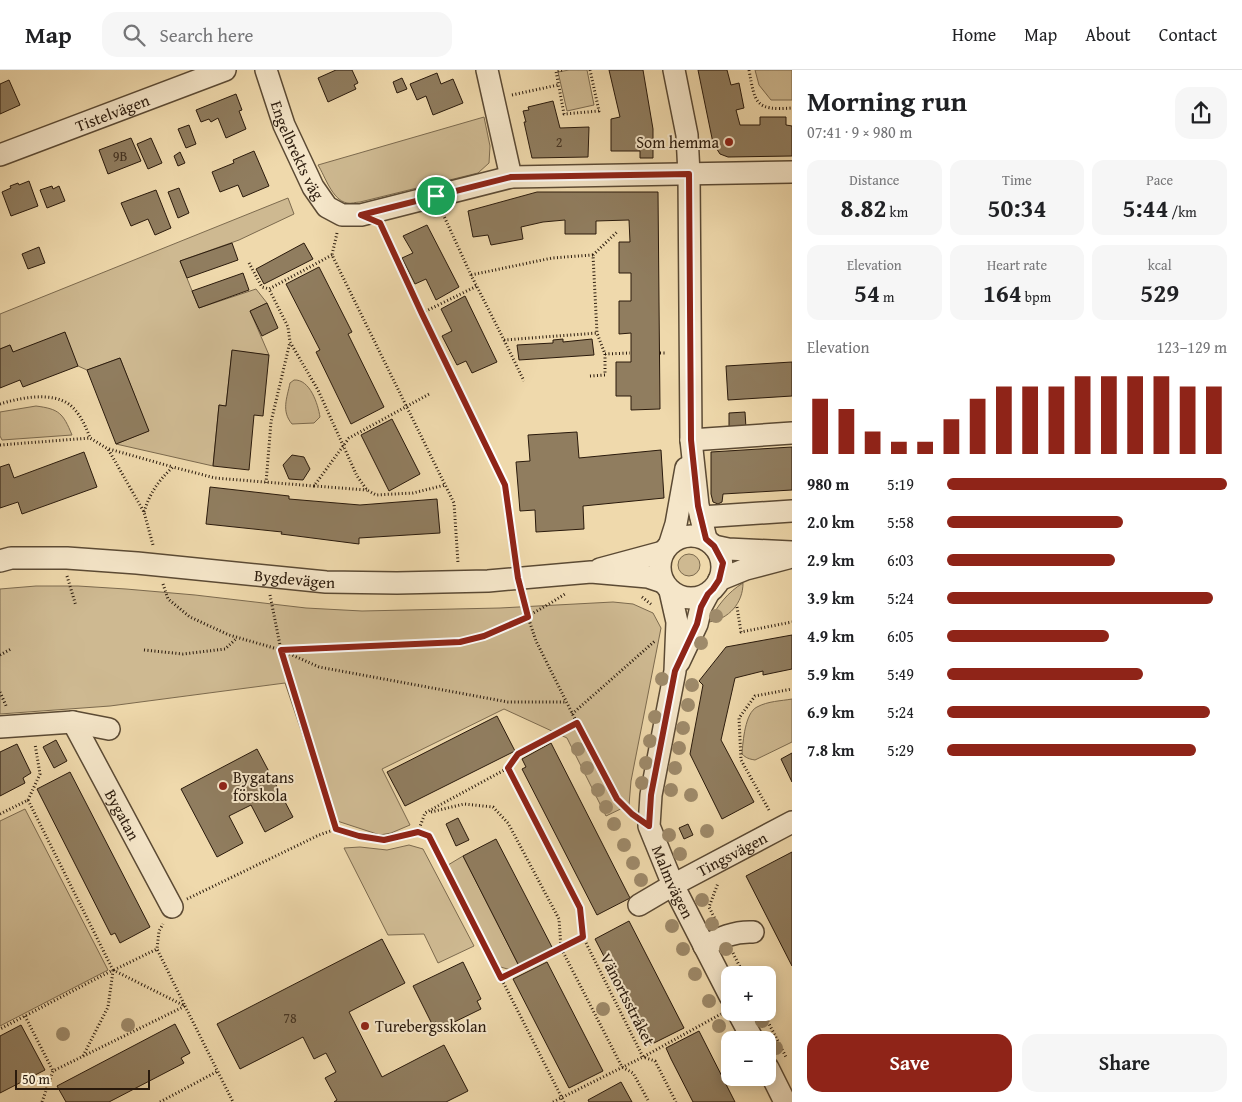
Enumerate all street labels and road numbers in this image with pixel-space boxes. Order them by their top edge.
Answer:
street label: Tistelvägen [72,88,153,138]
street label: Engelbrekts väg [265,97,330,204]
street label: Bygdevägen [253,563,335,594]
street label: Bygatan [99,785,146,844]
street label: Tingsvägen [692,825,771,882]
street label: Malmvägen [646,842,700,923]
street label: Vänortsstråket [594,949,662,1050]

